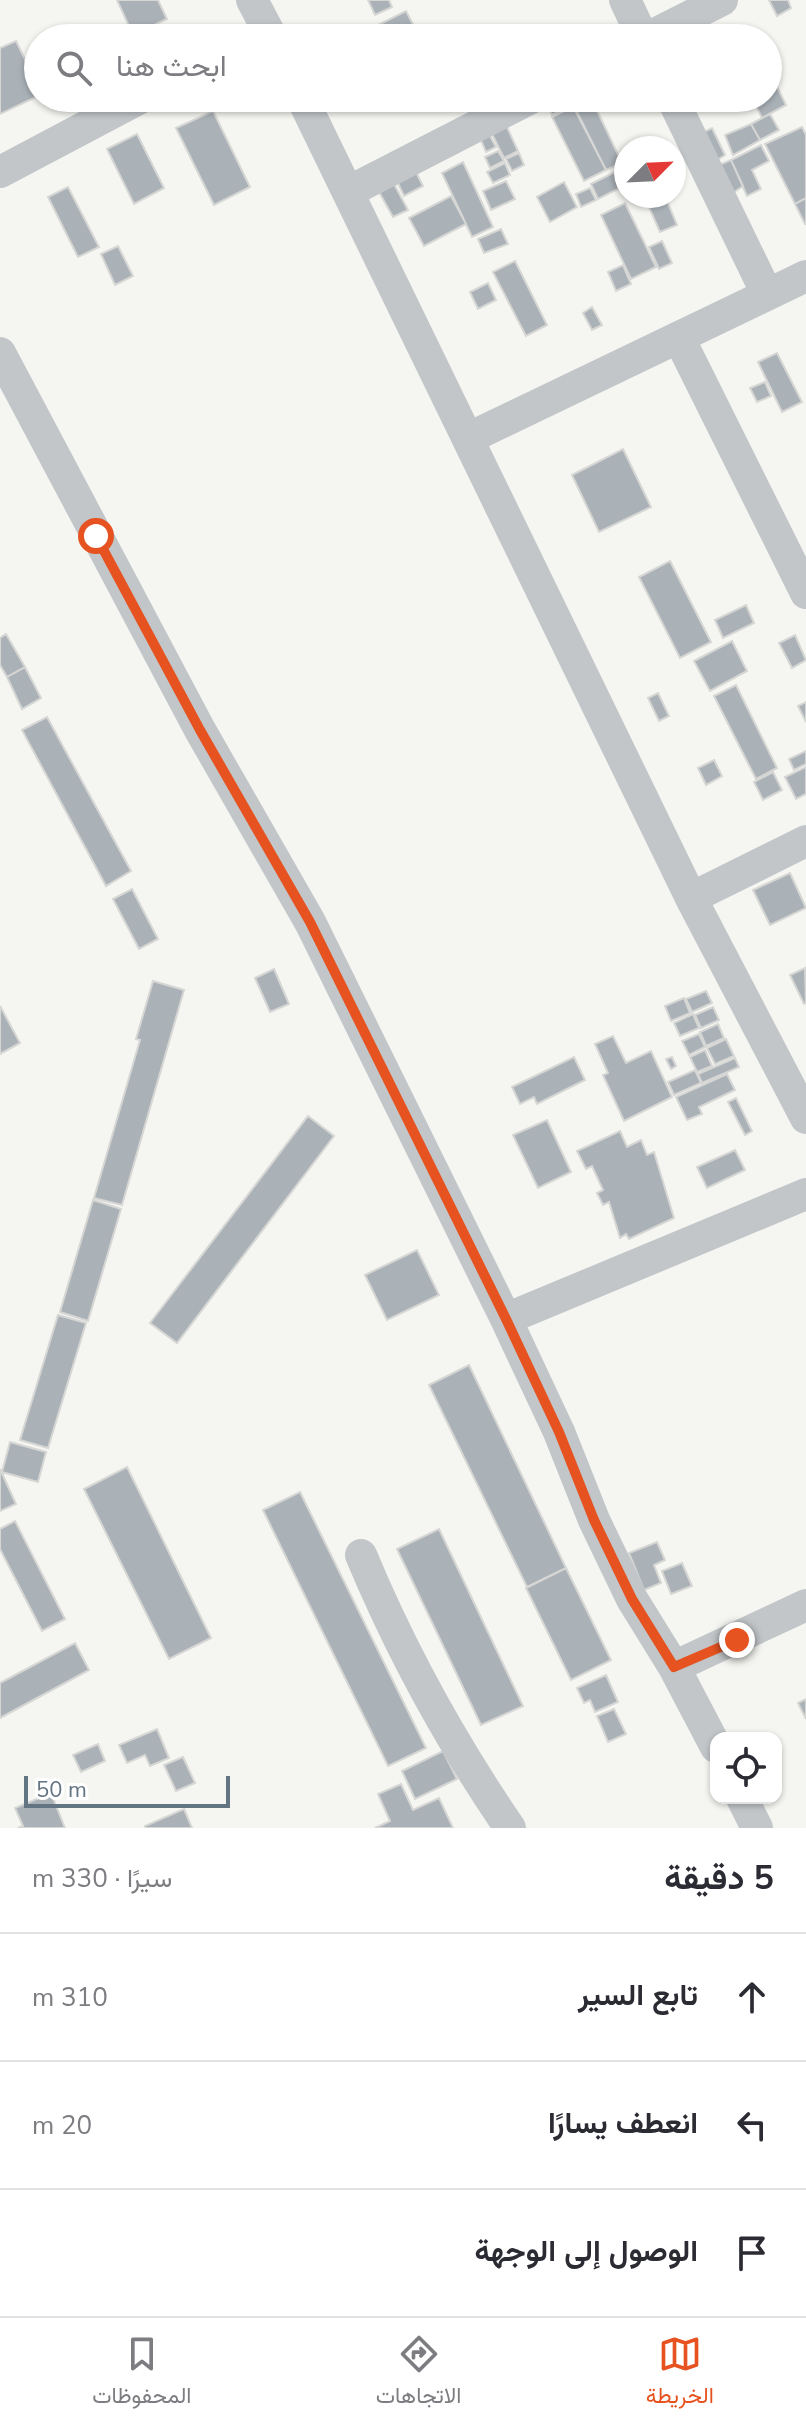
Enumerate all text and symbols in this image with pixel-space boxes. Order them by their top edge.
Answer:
search box [24,24,782,112]
icon: search [52,46,96,90]
text: ابحث هنا [116,46,227,87]
north arrow [614,136,686,208]
route start [78,518,114,554]
route end [719,1622,755,1658]
map controls [710,1732,782,1804]
button: locate [710,1732,782,1804]
scale bar [24,1772,230,1808]
text: 50 m [36,1775,87,1805]
text: 5 دقيقة [664,1855,774,1901]
text: سيرًا · 330 m [32,1861,172,1896]
text: تابع السير [578,1975,698,2016]
icon: ahead [730,1975,774,2019]
text: 310 m [32,1980,108,2015]
text: انعطف يسارًا [548,2103,698,2144]
icon: left [730,2103,774,2147]
text: 20 m [32,2108,92,2143]
text: الوصول إلى الوجهة [474,2231,698,2272]
icon: arrive [730,2231,774,2275]
tab: المحفوظات [92,2332,191,2415]
tab: الاتجاهات [376,2332,461,2415]
tab: الخريطة [646,2332,714,2415]

